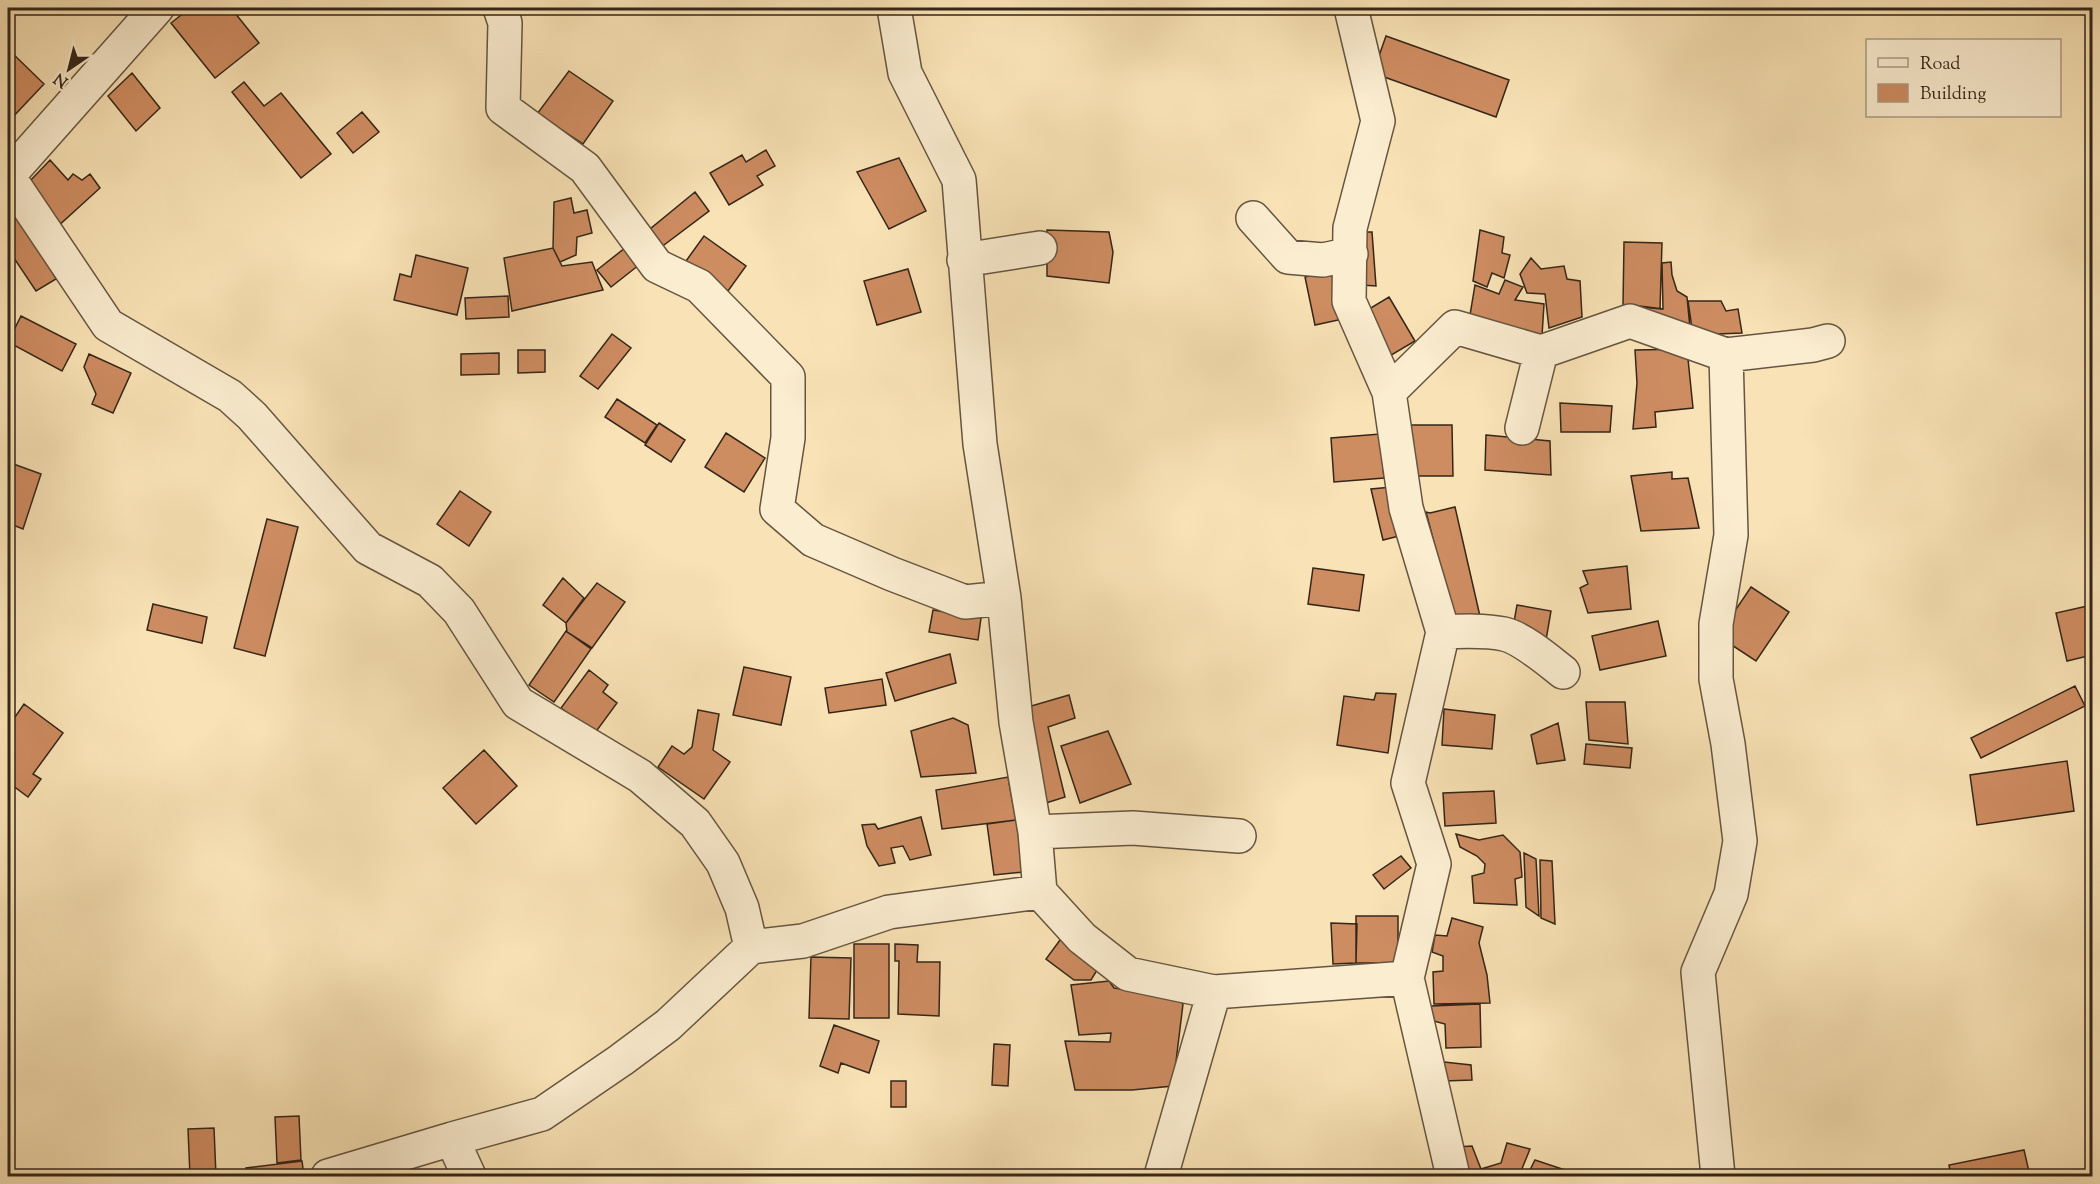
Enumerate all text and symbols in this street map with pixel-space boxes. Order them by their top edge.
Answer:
north arrow [39,39,99,99]
legend [1866,39,2061,117]
text: Road [1920,52,1960,78]
text: N [50,66,74,92]
text: Building [1920,82,1986,108]

